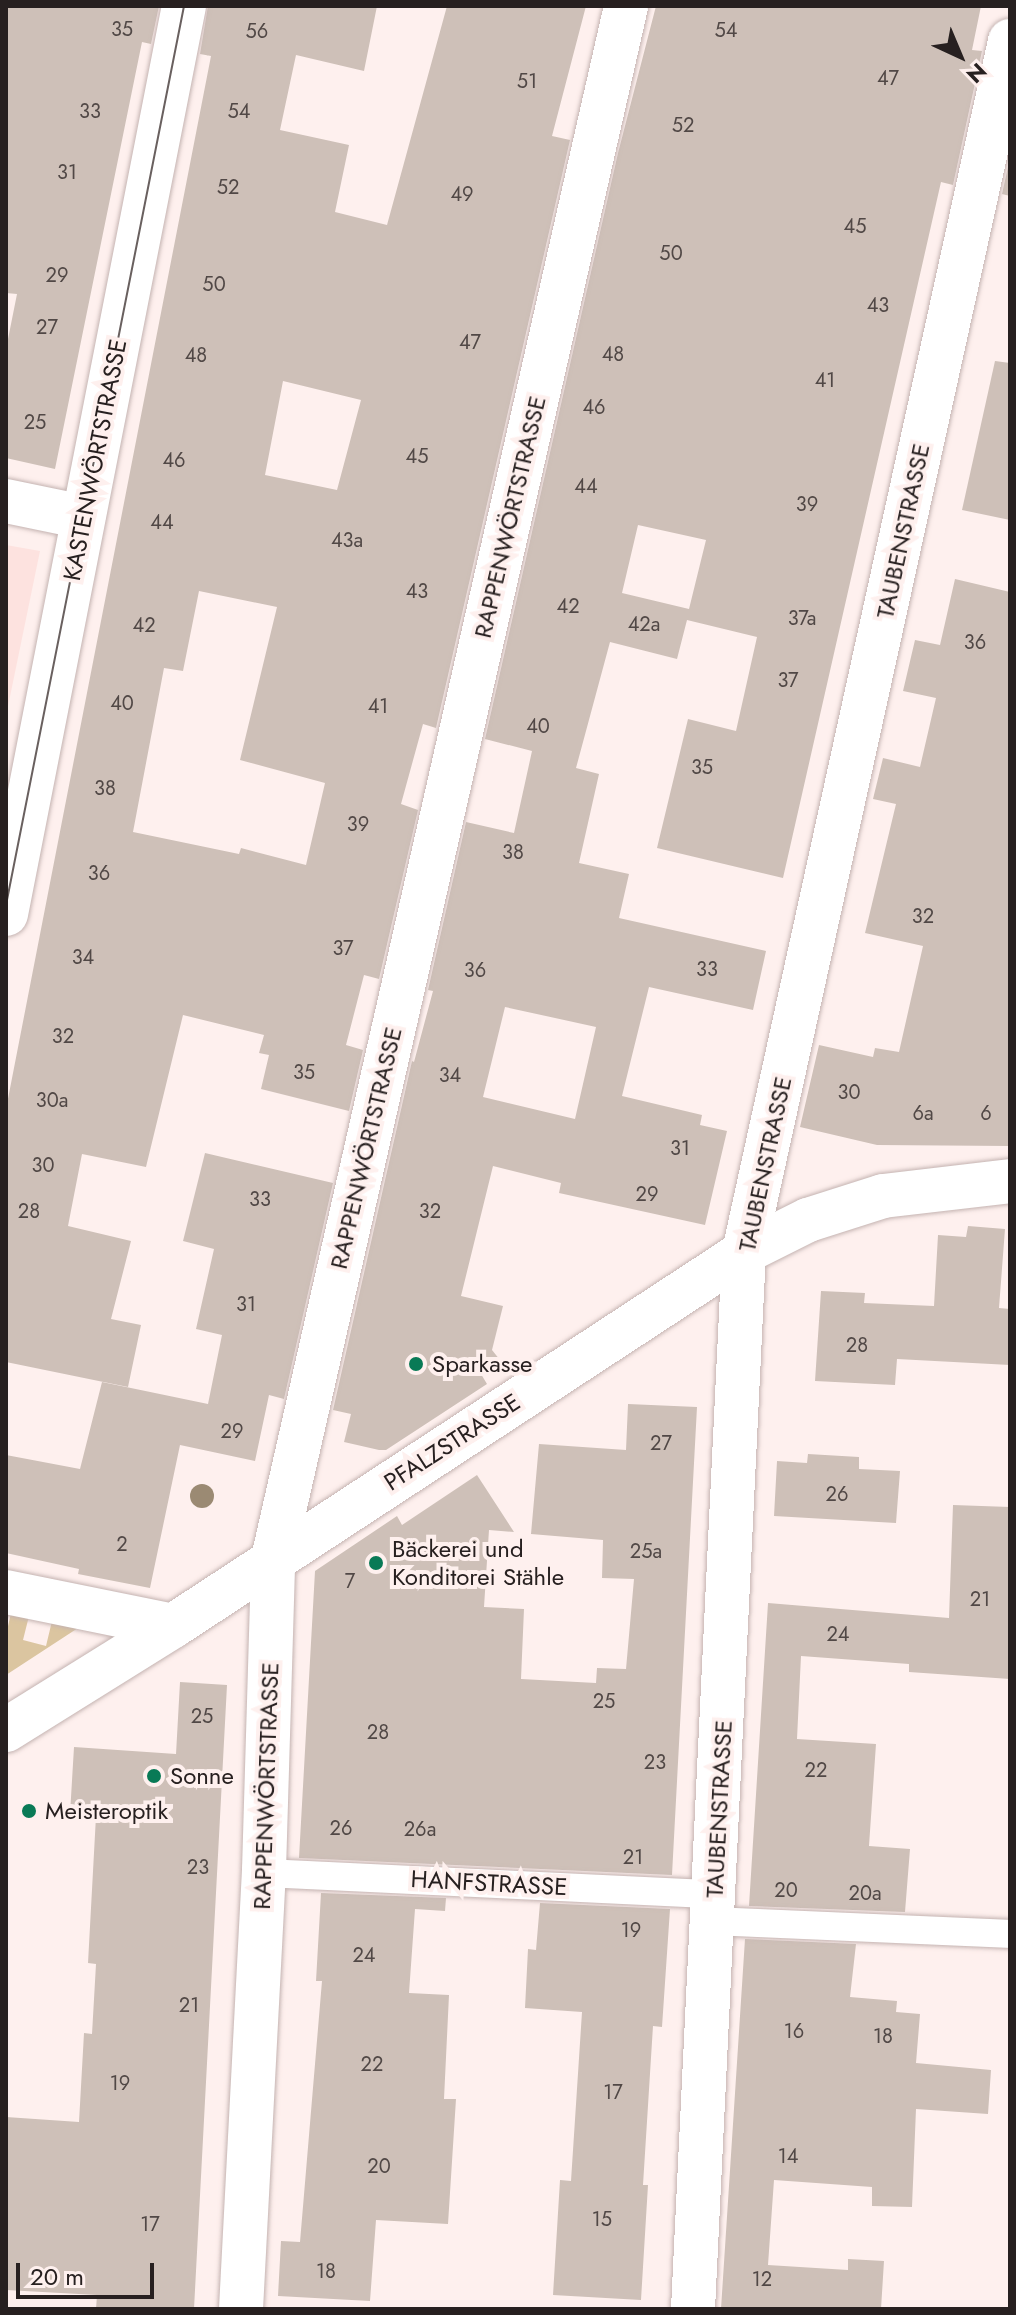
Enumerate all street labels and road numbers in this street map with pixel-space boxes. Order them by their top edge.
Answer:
street label: KASTENWÖRTSTRASSE [57,337,133,583]
street label: RAPPENWÖRTSTRASSE [468,393,552,641]
street label: TAUBENSTRASSE [870,441,936,621]
street label: RAPPENWÖRTSTRASSE [324,1024,408,1272]
street label: TAUBENSTRASSE [732,1074,798,1254]
street label: PFALZSTRASSE [379,1387,525,1497]
street label: RAPPENWÖRTSTRASSE [247,1662,285,1910]
street label: TAUBENSTRASSE [700,1719,738,1899]
street label: HANFSTRASSE [410,1865,568,1901]

